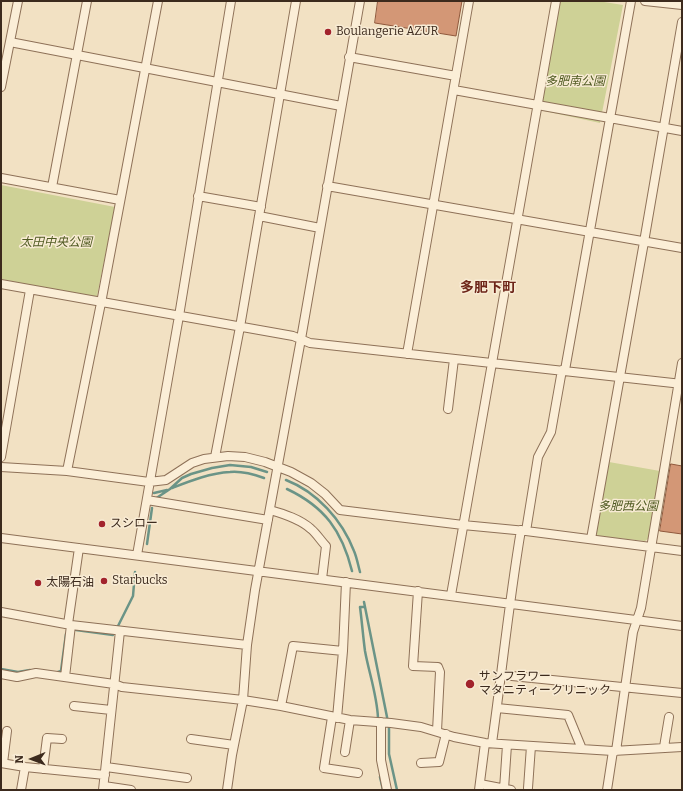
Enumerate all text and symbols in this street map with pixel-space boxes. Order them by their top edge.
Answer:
place label: Boulangerie AZUR [336,25,438,39]
marker: Boulangerie AZUR [323,27,333,37]
park label: 多肥南公園 [545,75,605,89]
park label: 太田中央公園 [20,236,92,250]
district label: 多肥下町 [460,280,516,296]
park label: 多肥西公園 [598,500,658,514]
place label: スシロー [110,517,158,531]
marker: スシロー [97,519,107,529]
place label: Starbucks [112,574,167,588]
place label: 太陽石油 [46,576,94,590]
marker: Starbucks [99,576,109,586]
marker: 太陽石油 [33,578,43,588]
place label: サンフラワー マタニティークリニック [479,670,611,698]
marker: サンフラワー マタニティークリニック [464,678,476,690]
north arrow [12,739,52,779]
text: N [13,755,26,764]

